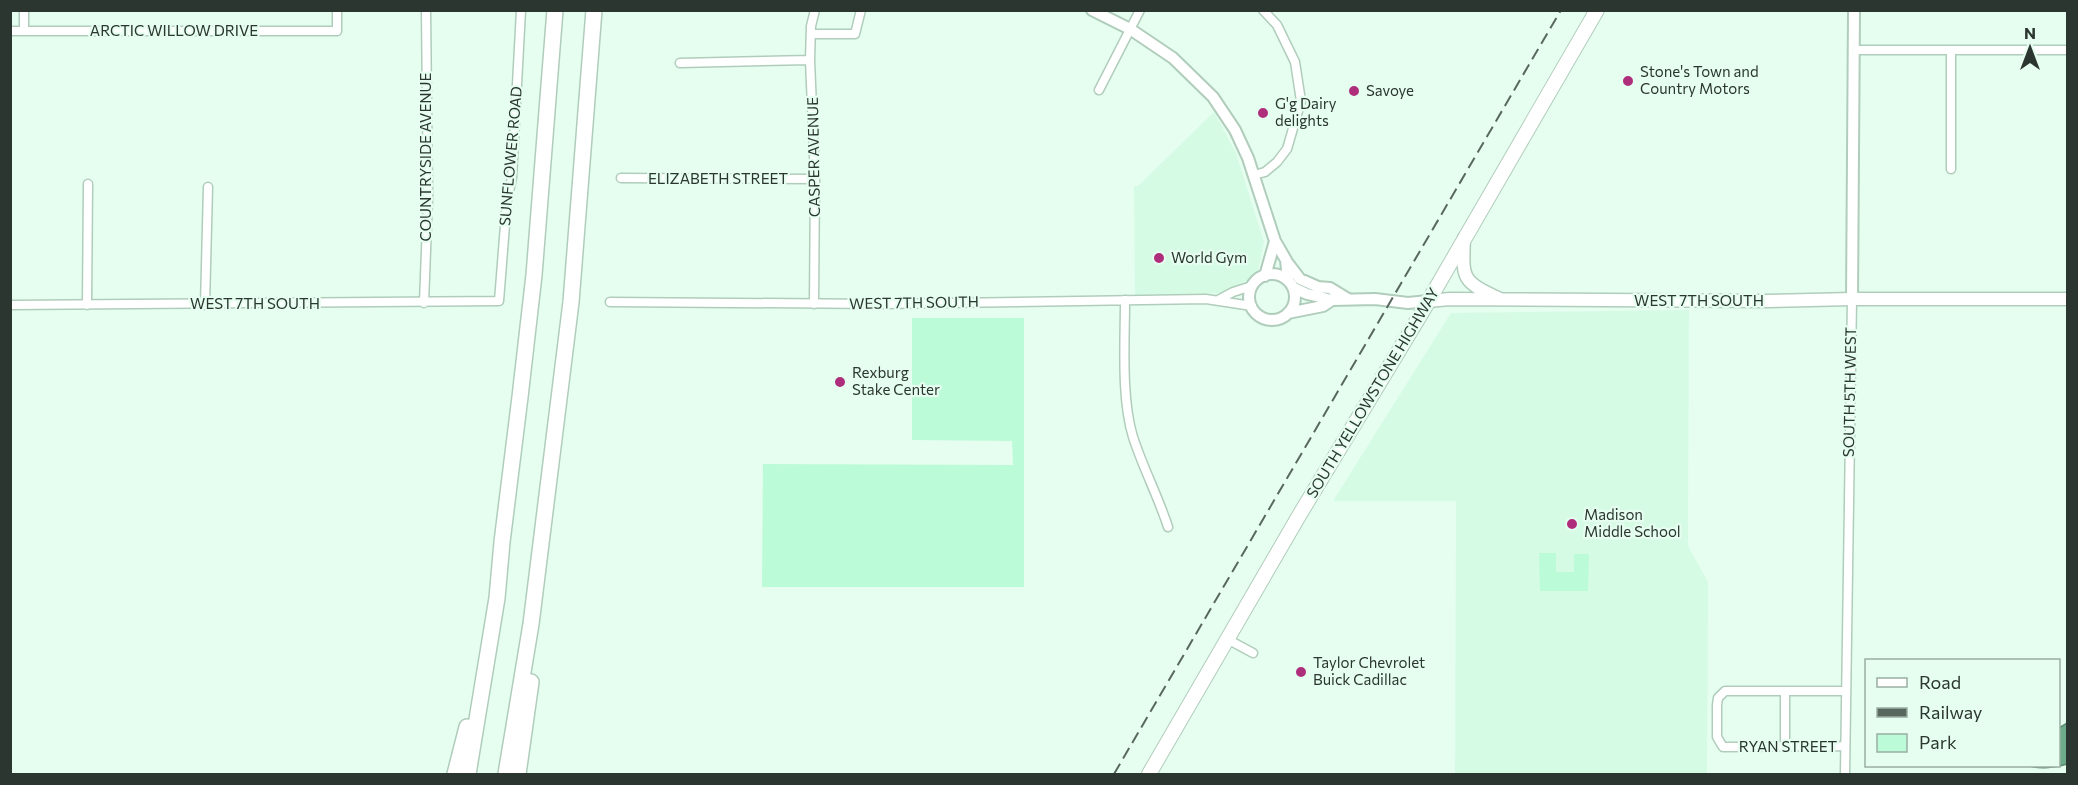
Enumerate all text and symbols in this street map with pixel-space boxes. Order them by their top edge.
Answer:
north arrow [2000,18,2060,78]
street label: ARCTIC WILLOW DRIVE [90,21,258,39]
text: N [2024,23,2036,42]
place label: Stone's Town and Country Motors [1640,62,1759,97]
street label: COUNTRYSIDE AVENUE [416,72,434,241]
marker: Stone's Town and Country Motors [1621,74,1635,88]
place label: Savoye [1366,81,1414,99]
marker: Savoye [1347,84,1361,98]
street label: SUNFLOWER ROAD [495,85,525,226]
place label: G'g Dairy delights [1275,94,1337,129]
street label: CASPER AVENUE [803,97,823,217]
marker: G'g Dairy delights [1256,106,1270,120]
street label: ELIZABETH STREET [648,169,788,187]
place label: World Gym [1171,248,1247,266]
marker: World Gym [1152,251,1166,265]
street label: SOUTH YELLOWSTONE HIGHWAY [1302,284,1442,501]
street label: WEST 7TH SOUTH [1634,291,1764,309]
street label: WEST 7TH SOUTH [849,292,979,312]
street label: WEST 7TH SOUTH [190,294,320,312]
street label: SOUTH 5TH WEST [1839,326,1859,457]
place label: Rexburg Stake Center [852,363,940,398]
marker: Rexburg Stake Center [833,375,847,389]
place label: Madison Middle School [1584,505,1681,540]
marker: Madison Middle School [1565,517,1579,531]
place label: Taylor Chevrolet Buick Cadillac [1313,653,1425,688]
legend [1865,659,2060,767]
marker: Taylor Chevrolet Buick Cadillac [1294,665,1308,679]
text: Road [1919,671,1961,693]
text: Railway [1919,701,1982,723]
text: Park [1919,731,1957,753]
street label: RYAN STREET [1739,737,1838,755]

